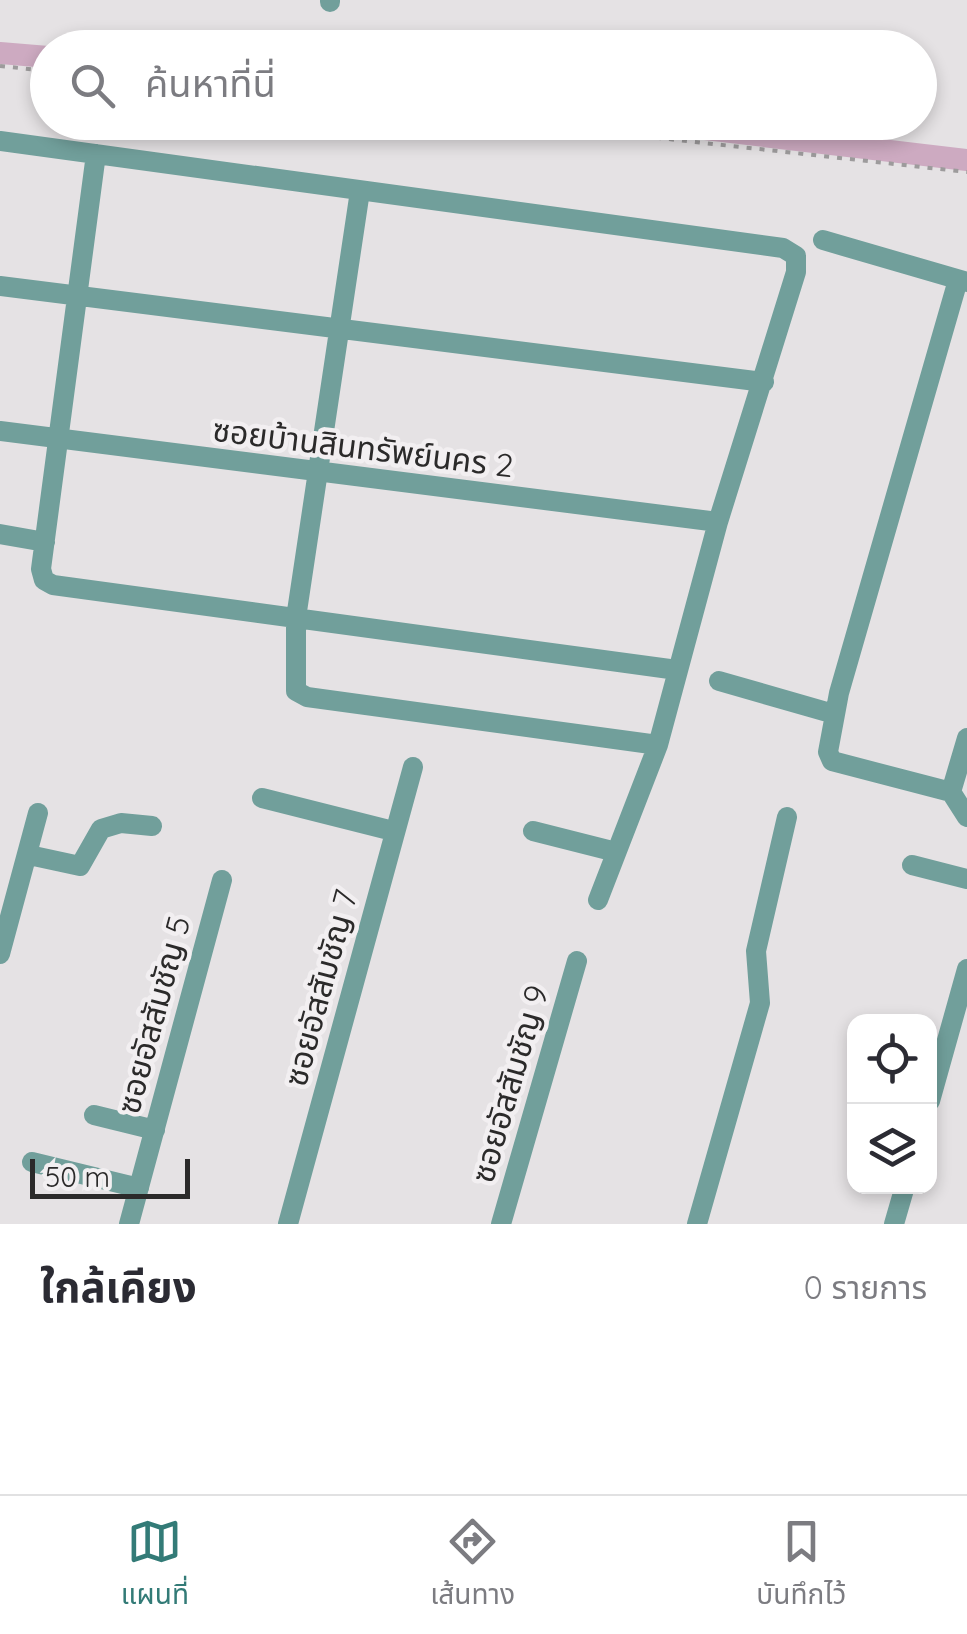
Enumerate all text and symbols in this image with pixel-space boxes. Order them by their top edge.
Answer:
search box [30,30,937,140]
icon: search [65,58,120,113]
text: ค้นหาที่นี่ [145,59,276,107]
street label: ซอยบ้านสินทรัพย์นคร 2 [210,409,516,485]
street label: ซอยอัสสัมชัญ 7 [275,885,365,1090]
street label: ซอยอัสสัมชัญ 5 [107,912,199,1118]
street label: ซอยอัสสัมชัญ 9 [462,981,556,1187]
map controls [847,1014,937,1194]
button: locate [847,1014,937,1104]
button: layers [847,1104,937,1194]
scale bar [30,1154,190,1198]
text: 50 m [45,1159,110,1194]
text: ใกล้เคียง [40,1260,197,1313]
text: 0 รายการ [804,1267,927,1307]
tab: แผนที่ [121,1514,189,1617]
tab: เส้นทาง [430,1514,515,1617]
tab: บันทึกไว้ [756,1514,846,1617]

